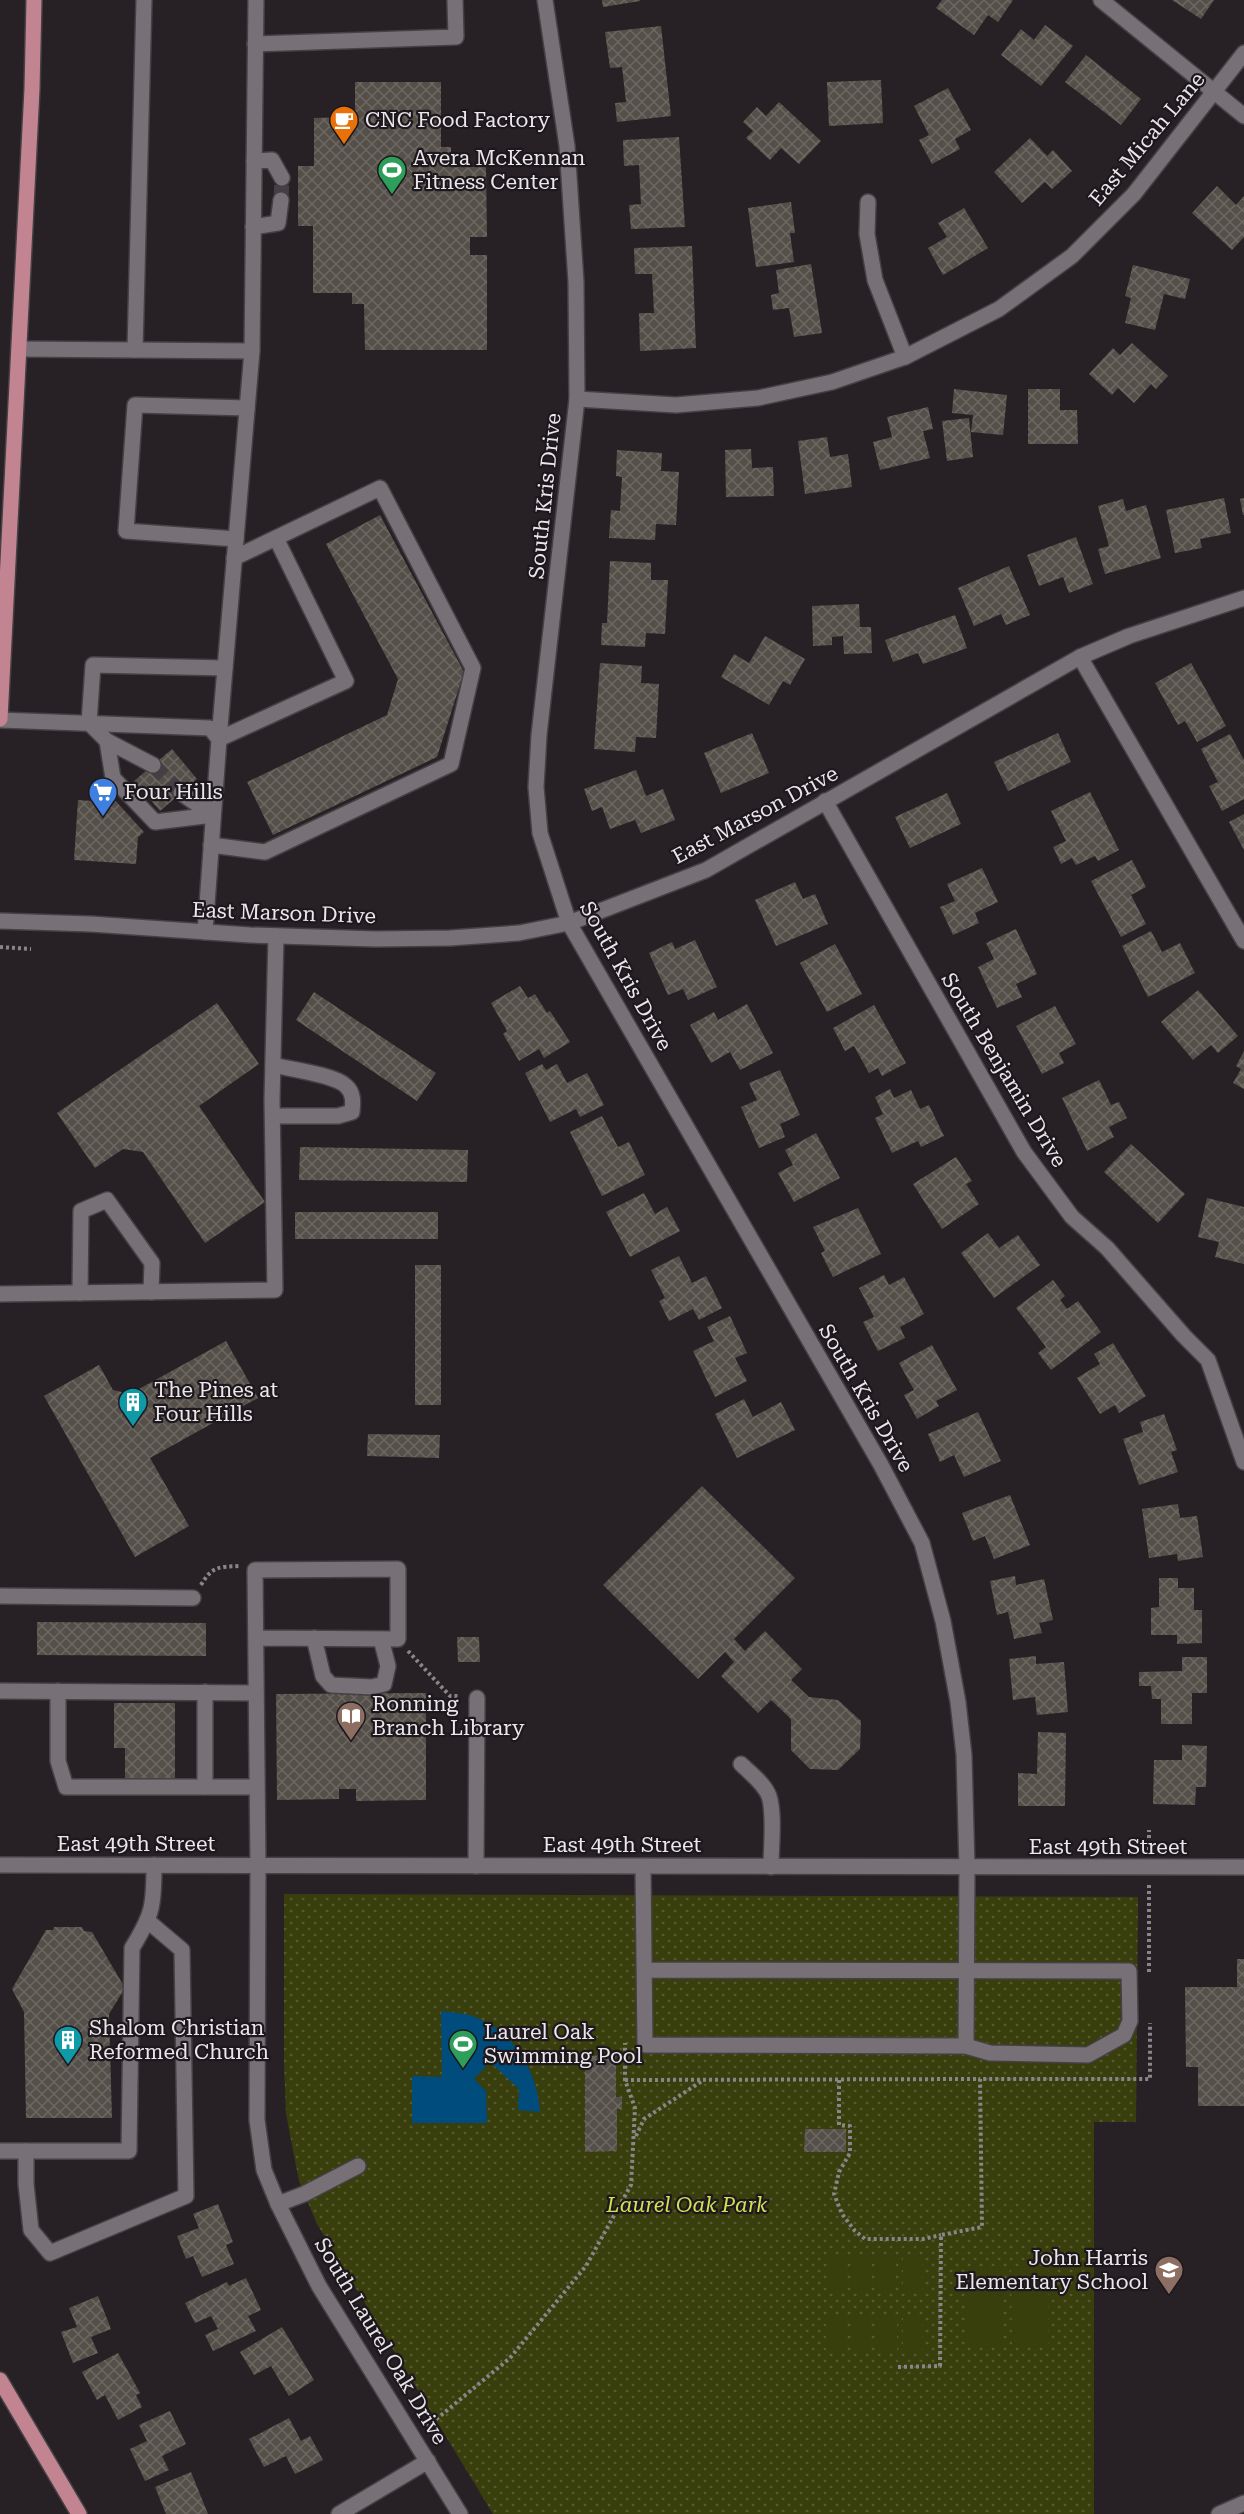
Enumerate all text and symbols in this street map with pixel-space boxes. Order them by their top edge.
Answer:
street label: East Micah Lane [1084,68,1210,210]
cafe icon: CNC Food Factory [328,104,360,146]
place label: CNC Food Factory [365,108,550,132]
place label: Avera McKennan Fitness Center [413,146,586,194]
sports icon: Avera McKennan Fitness Center [376,154,408,196]
street label: South Kris Drive [524,412,566,580]
street label: East Marson Drive [668,761,842,869]
supermarket icon: Four Hills [87,776,119,818]
place label: Four Hills [124,780,223,804]
street label: South Kris Drive [575,897,677,1055]
street label: East Marson Drive [191,898,377,928]
street label: South Benjamin Drive [936,968,1072,1172]
street label: South Kris Drive [814,1320,918,1476]
place label: The Pines at Four Hills [154,1378,278,1426]
building icon: The Pines at Four Hills [117,1386,149,1428]
place label: Ronning Branch Library [372,1692,525,1740]
library icon: Ronning Branch Library [335,1700,367,1742]
street label: East 49th Street [57,1832,215,1856]
street label: East 49th Street [543,1833,701,1857]
street label: East 49th Street [1029,1835,1187,1859]
place label: Shalom Christian Reformed Church [89,2016,270,2064]
place label: Laurel Oak Swimming Pool [484,2020,643,2068]
building icon: Shalom Christian Reformed Church [52,2024,84,2066]
sports icon: Laurel Oak Swimming Pool [447,2028,479,2070]
park label: Laurel Oak Park [606,2193,768,2217]
street label: South Laurel Oak Drive [310,2233,452,2449]
place label: John Harris Elementary School [955,2246,1149,2294]
school or university icon: John Harris Elementary School [1153,2254,1185,2296]

